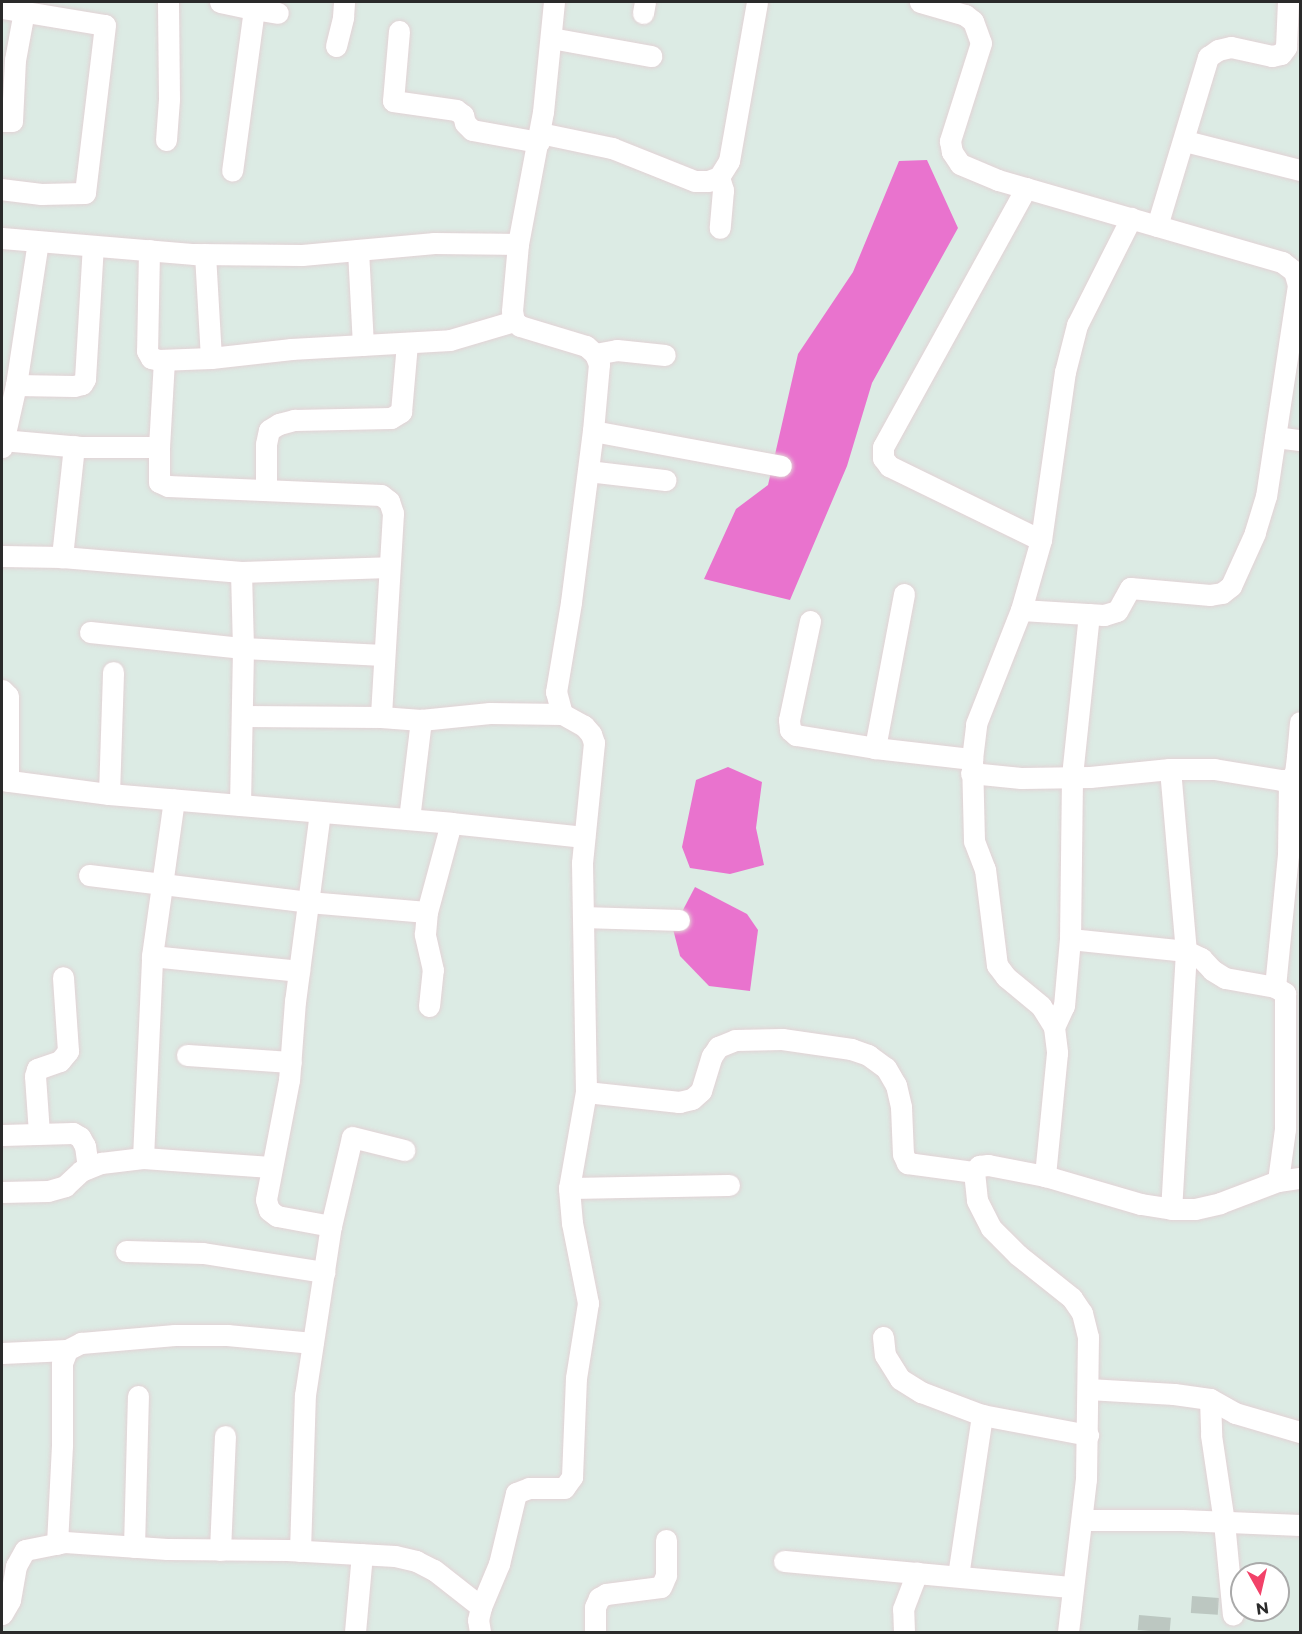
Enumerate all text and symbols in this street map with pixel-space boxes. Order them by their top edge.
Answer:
north arrow [1230,1562,1290,1622]
text: N [1255,1598,1270,1619]

